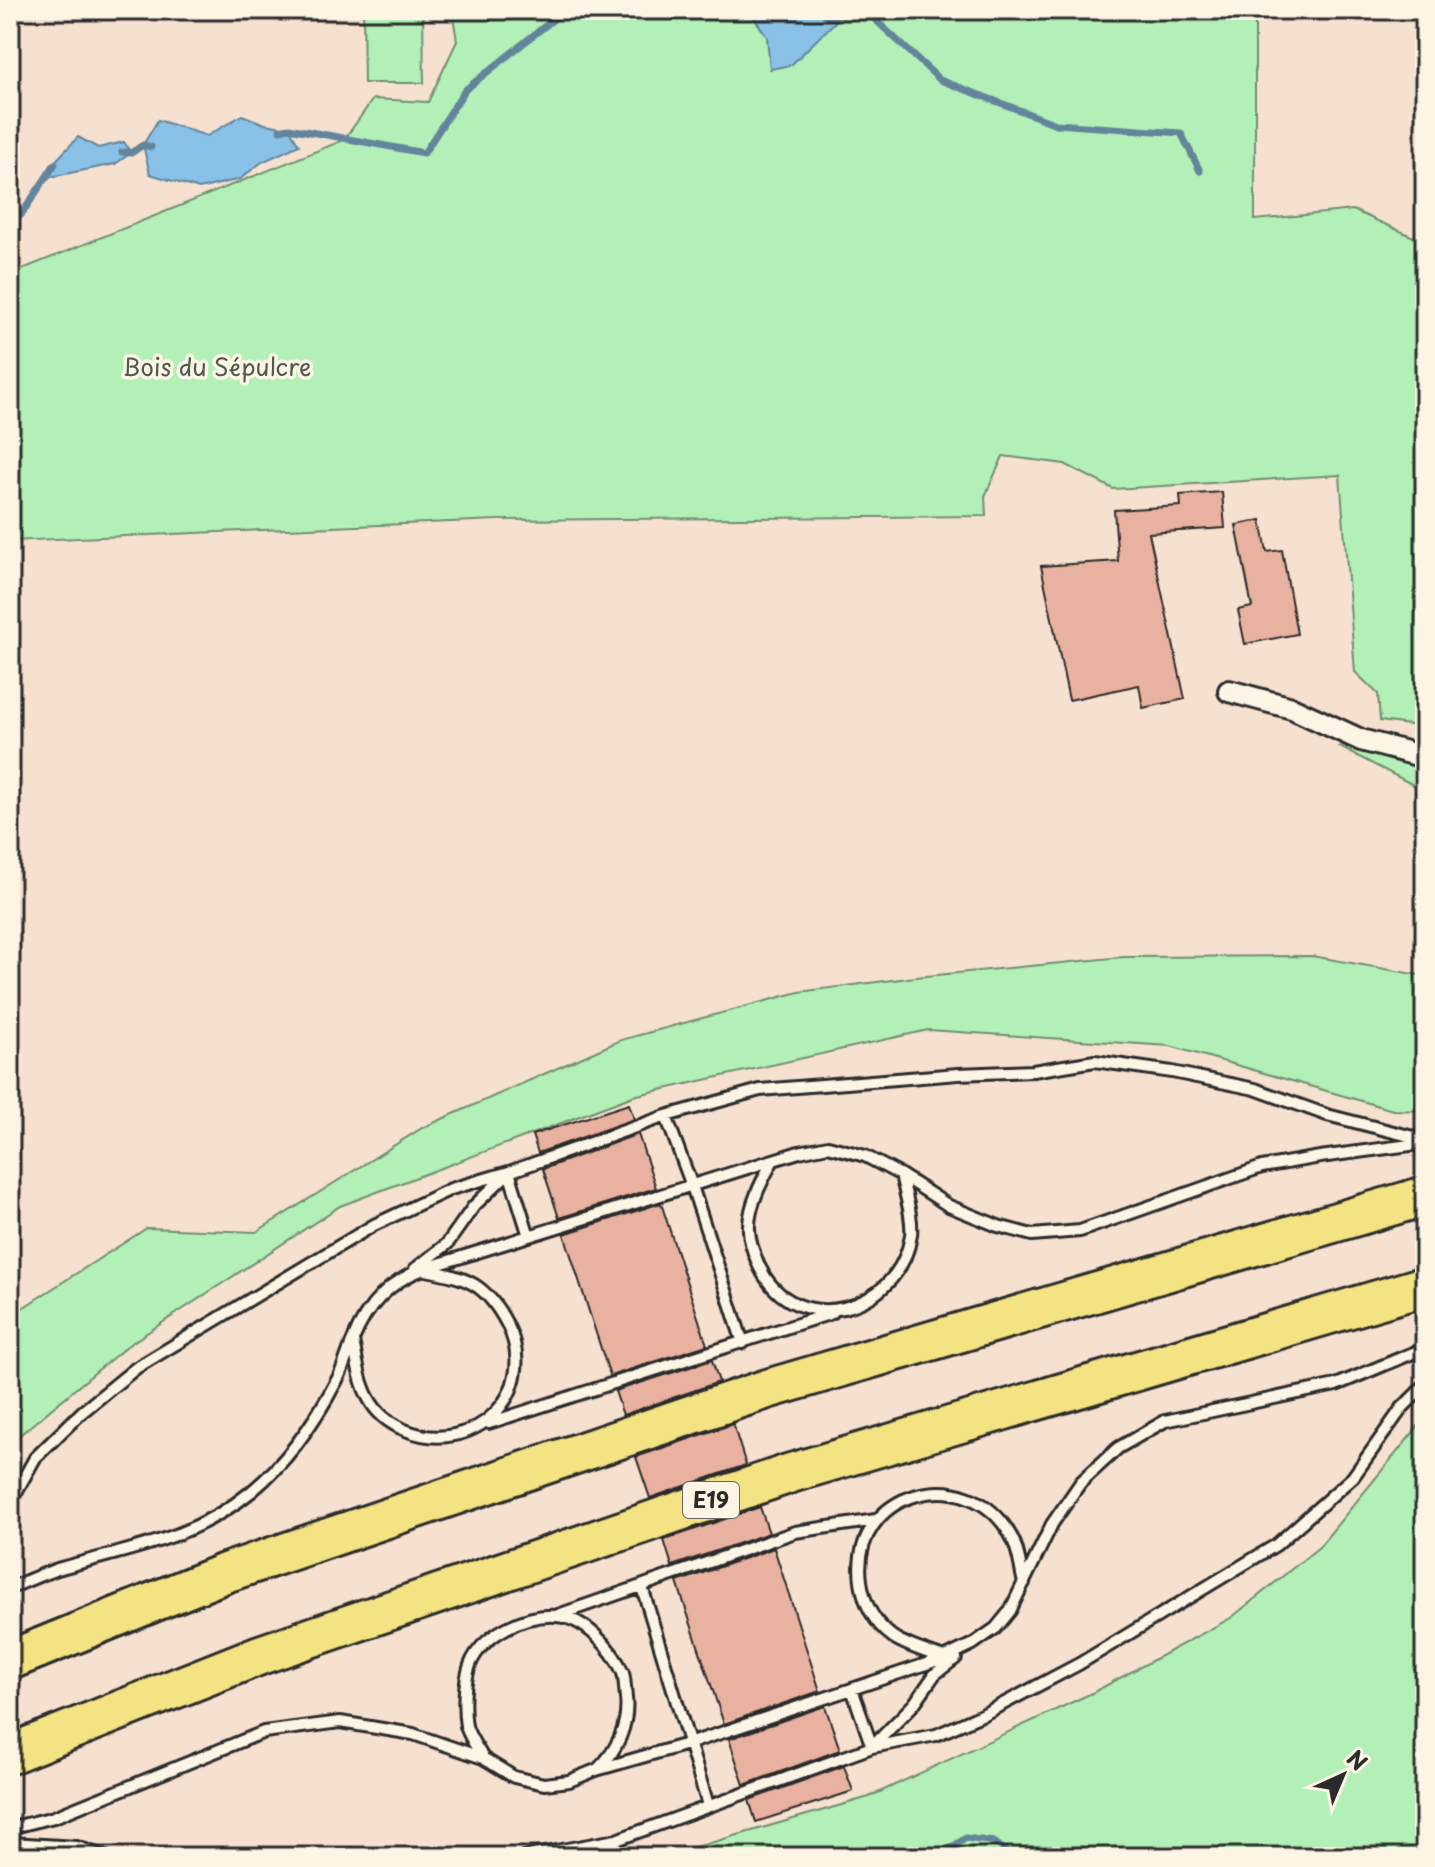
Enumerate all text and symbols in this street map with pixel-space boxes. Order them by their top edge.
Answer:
park label: Bois du Sépulcre [123,348,311,384]
road number: E19 [683,1482,739,1518]
north arrow [1303,1735,1383,1815]
text: N [1340,1742,1376,1777]

